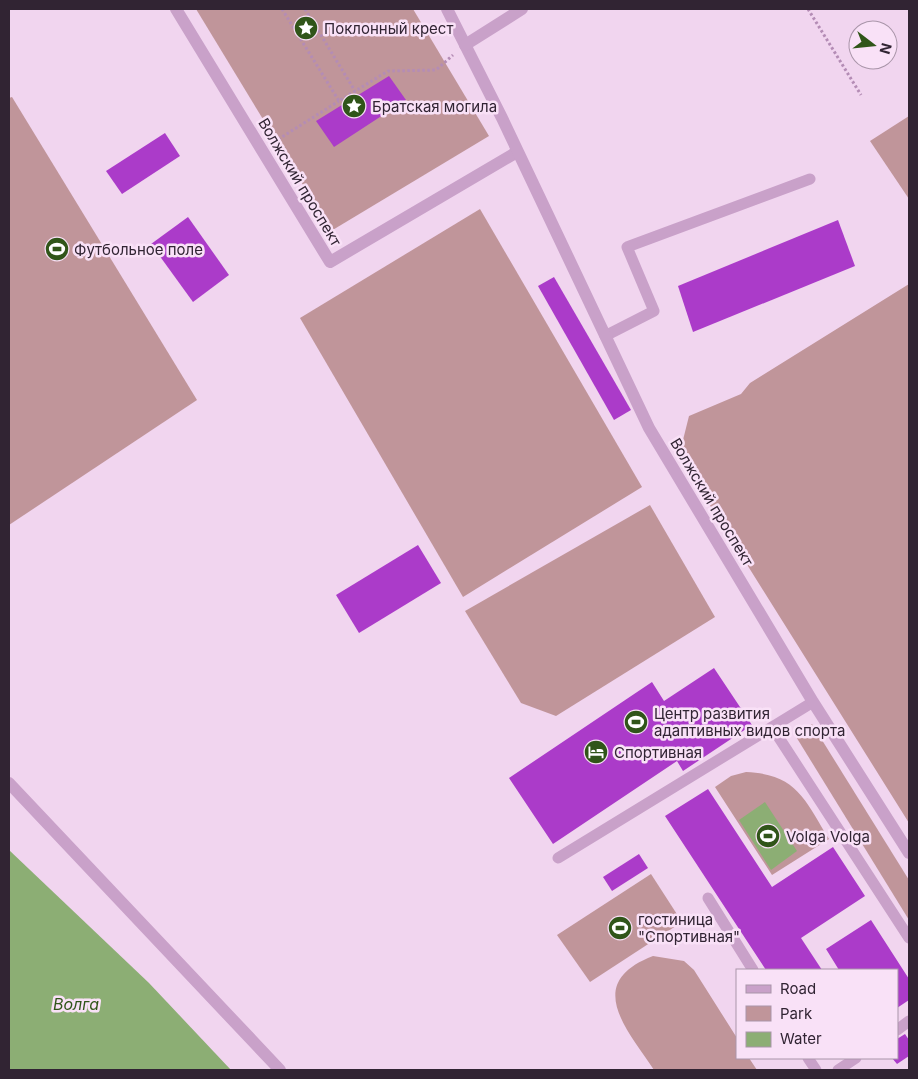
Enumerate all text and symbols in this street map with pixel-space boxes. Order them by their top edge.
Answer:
place icon: Поклонный крест [293,15,319,41]
place label: Поклонный крест [324,19,453,38]
north arrow [848,20,898,70]
text: N [876,41,896,56]
place icon: Братская могила [341,93,367,119]
place label: Братская могила [372,97,497,116]
street label: Волжский проспект [254,114,346,250]
sports icon: Футбольное поле [44,236,70,262]
place label: Футбольное поле [74,240,203,259]
street label: Волжский проспект [666,434,758,570]
place label: Центр развития адаптивных видов спорта [654,704,845,740]
sports icon: Центр развития адаптивных видов спорта [623,709,649,735]
hotel icon: Спортивная [583,739,609,765]
place label: Спортивная [614,743,702,762]
sports icon: Volga Volga [755,823,781,849]
place label: Volga Volga [786,827,870,846]
place label: гостиница "Спортивная" [638,910,740,946]
sports icon: гостиница "Спортивная" [607,915,633,941]
legend [736,969,898,1059]
text: Road [780,979,816,998]
water label: Волга [53,994,99,1014]
text: Park [780,1004,813,1023]
text: Water [780,1029,822,1048]

